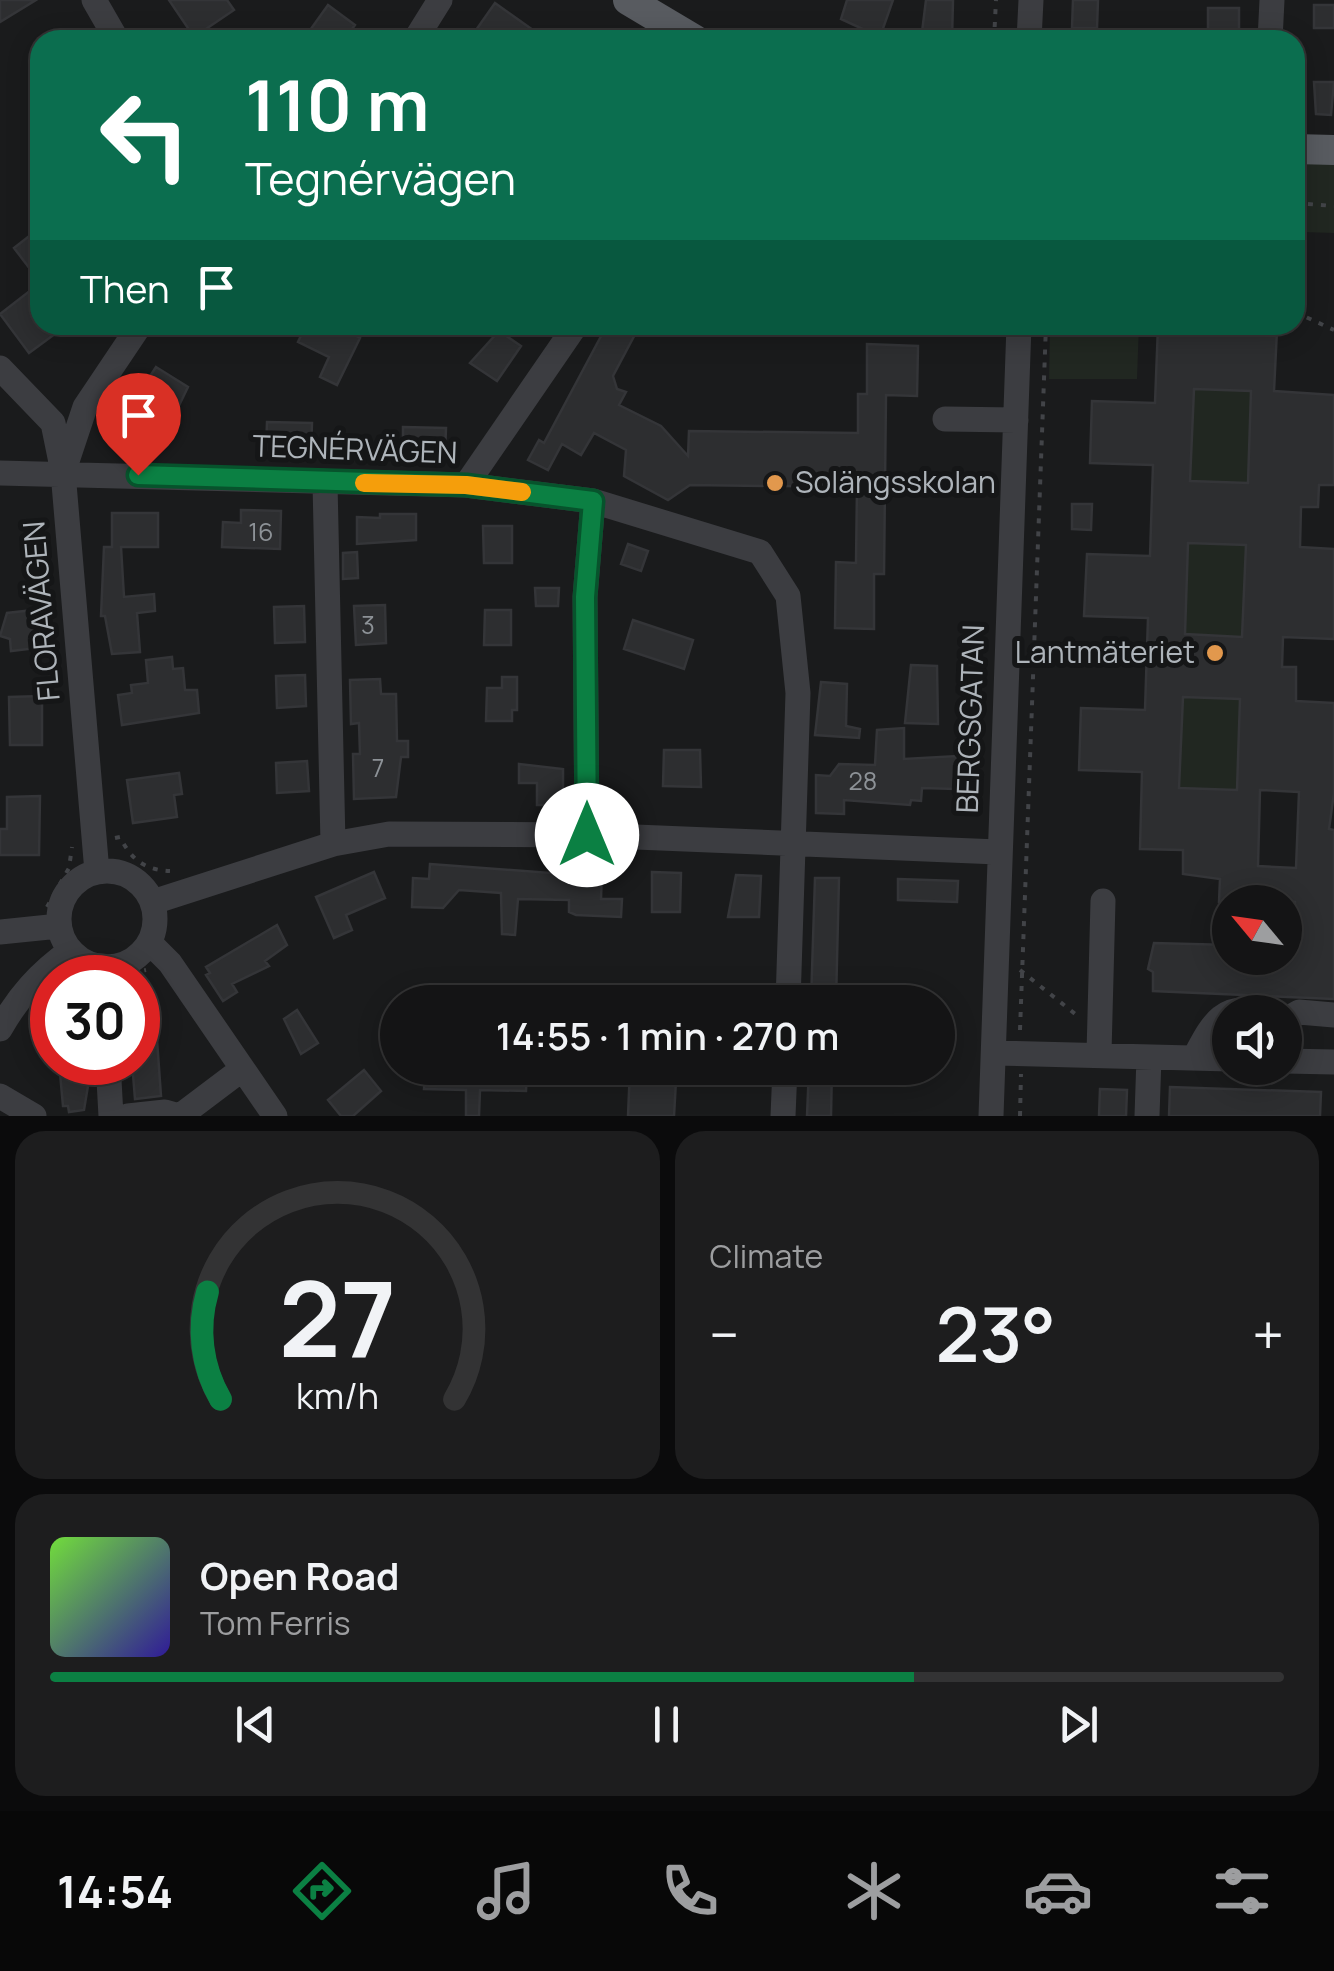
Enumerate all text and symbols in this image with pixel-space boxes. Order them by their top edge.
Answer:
text: 110 m [245,56,429,152]
icon: left [80,70,210,200]
text: Tegnérvägen [245,147,516,209]
icon: arrive [189,260,244,315]
text: Then [80,262,169,314]
pin [96,373,181,476]
icon: arrive [111,388,166,443]
street label: TEGNÉRVÄGEN [252,424,458,473]
place label: Solängsskolan [795,461,996,502]
marker: Solängsskolan [764,472,786,494]
house number: 16 [248,514,274,549]
street label: FLORAVÄGEN [12,519,69,703]
house number: 3 [361,607,375,642]
street label: BERGSGATAN [946,624,993,814]
place label: Lantmäteriet [1015,631,1195,672]
marker: Lantmäteriet [1204,642,1226,664]
house number: 7 [372,750,384,785]
house number: 28 [849,763,877,798]
position arrow [535,783,639,887]
north arrow [1212,885,1302,975]
map controls [1212,885,1302,1085]
speed limit sign: 30 [30,955,160,1085]
button: sound [1212,995,1302,1085]
text: 14:55 · 1 min · 270 m [496,1009,839,1061]
text: Climate [710,1234,823,1278]
text: 27 [279,1246,396,1388]
text: 23° [935,1282,1056,1385]
text: − [710,1296,739,1372]
text: + [1252,1296,1284,1372]
text: km/h [296,1371,379,1420]
text: Open Road [200,1549,399,1601]
text: Tom Ferris [200,1601,351,1645]
icon: previous [228,1697,283,1752]
icon: pause [639,1697,694,1752]
icon: next [1051,1697,1106,1752]
icon: directions [287,1856,357,1926]
icon: music [471,1856,541,1926]
icon: phone [655,1856,725,1926]
icon: climate [839,1856,909,1926]
icon: car [1023,1856,1093,1926]
icon: filters [1207,1856,1277,1926]
text: 14:54 [57,1860,173,1922]

